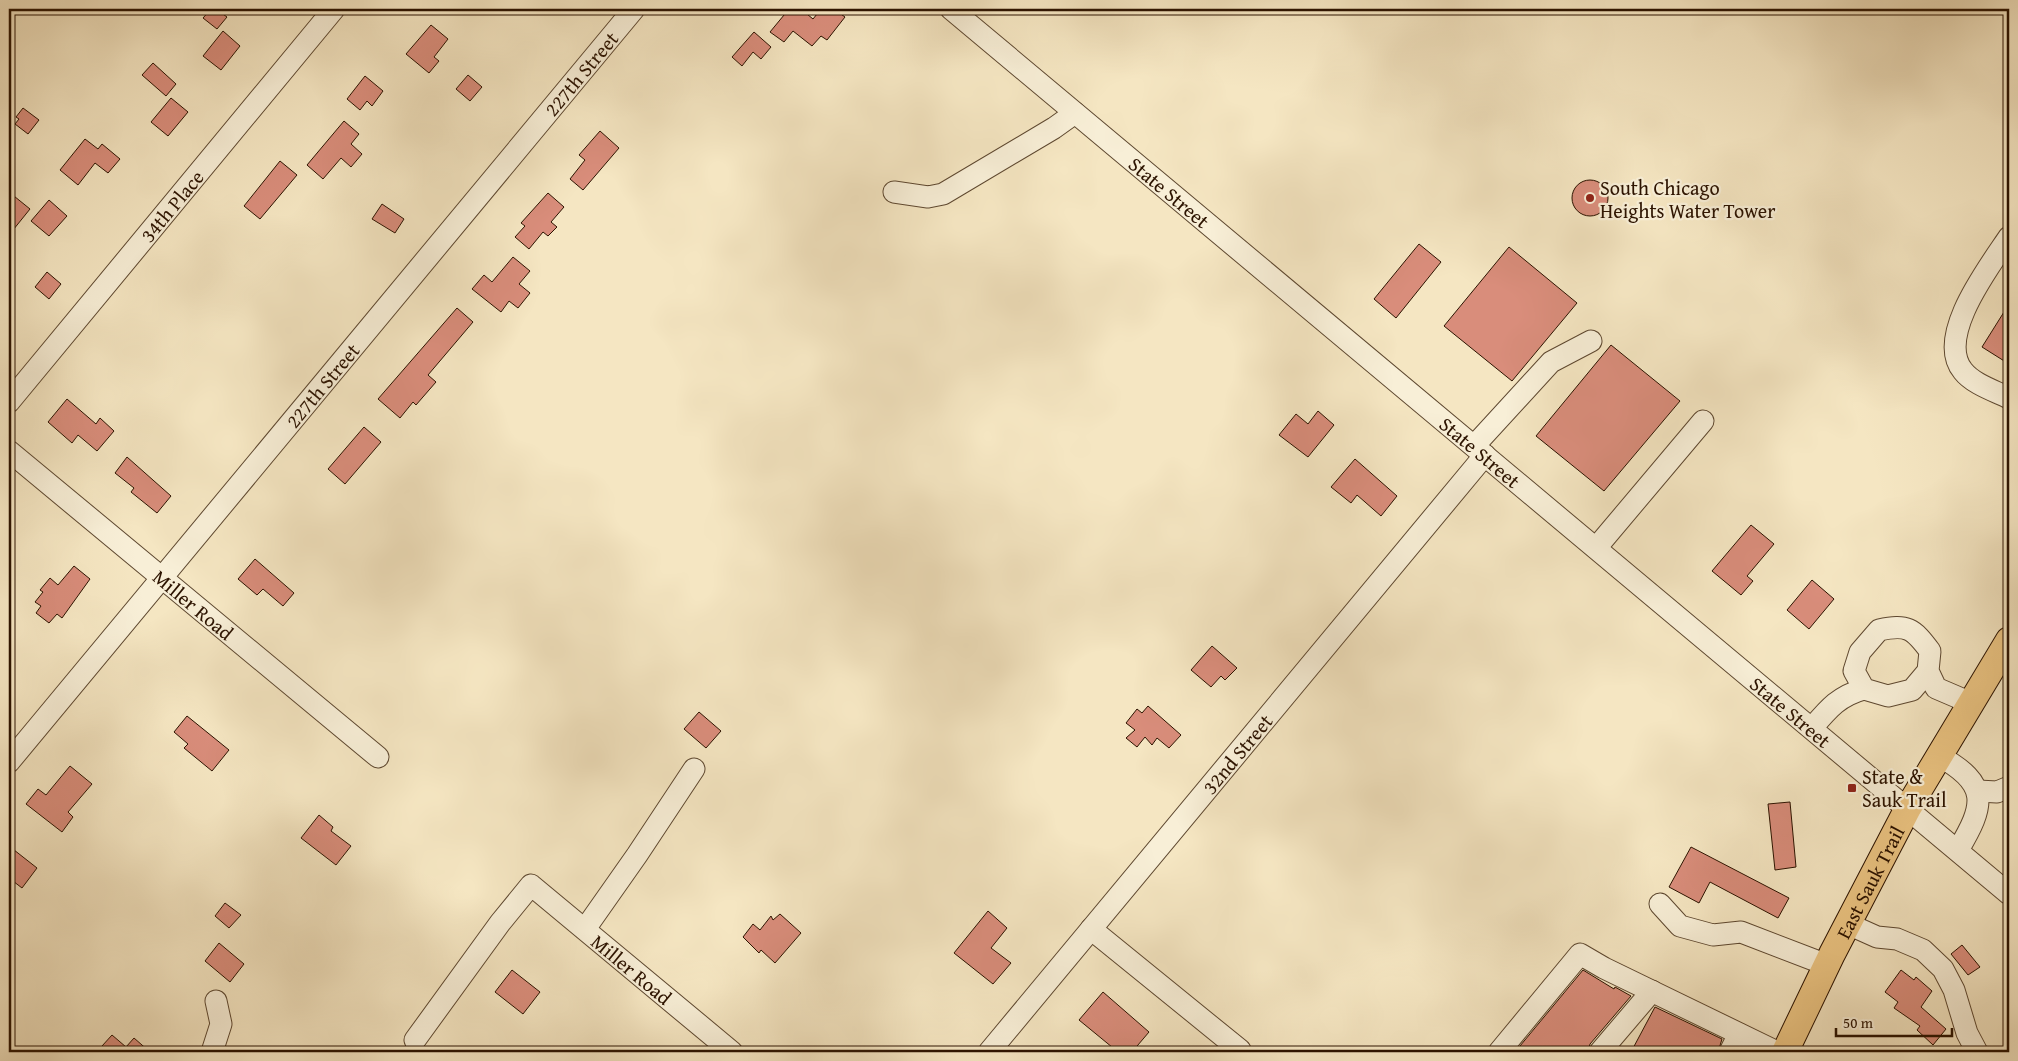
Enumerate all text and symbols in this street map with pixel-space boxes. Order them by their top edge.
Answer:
street label: 227th Street [537,25,624,122]
street label: State Street [1123,149,1216,234]
street label: 34th Place [133,163,210,248]
place label: South Chicago Heights Water Tower [1600,173,1775,225]
marker: South Chicago Heights Water Tower [1584,192,1596,204]
street label: 227th Street [278,336,366,434]
street label: State Street [1433,409,1527,494]
street label: Miller Road [147,562,241,647]
street label: State Street [1744,669,1838,754]
street label: 32nd Street [1195,707,1279,800]
place label: State & Sauk Trail [1862,762,1947,814]
marker: State & Sauk Trail [1846,782,1858,794]
street label: East Sauk Trail [1828,820,1911,943]
street label: Miller Road [585,927,679,1011]
scale bar [1836,1006,1952,1038]
text: 50 m [1843,1012,1874,1033]

